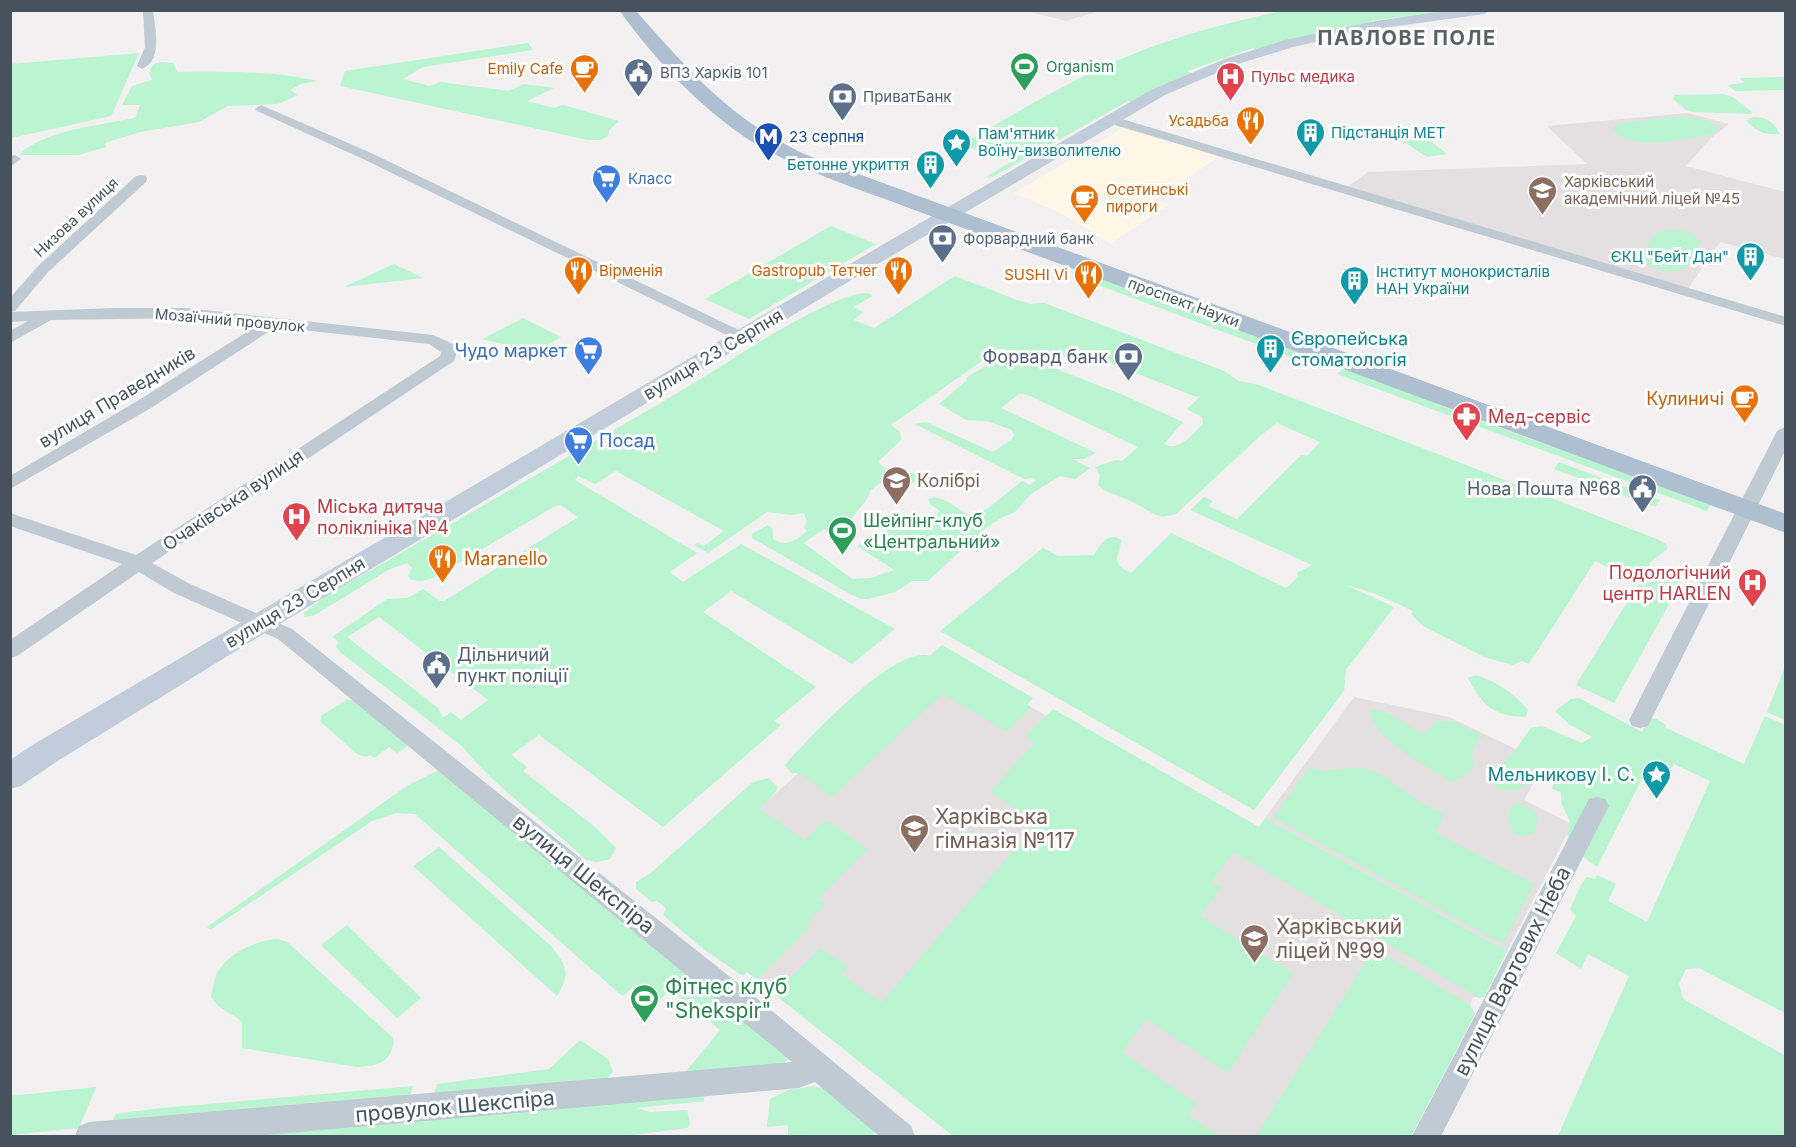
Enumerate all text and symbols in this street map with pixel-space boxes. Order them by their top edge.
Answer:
district label: ПАВЛОВЕ ПОЛЕ [1317,26,1497,50]
sports icon: Organism [1009,50,1041,92]
cafe icon: Emily Cafe [568,52,600,94]
public building icon: ВПЗ Харків 101 [623,56,655,98]
place label: Organism [1046,57,1114,76]
place label: Emily Cafe [488,59,563,78]
hospital icon: Пульс медика [1214,60,1246,102]
place label: ВПЗ Харків 101 [660,63,768,82]
place label: Пульс медика [1251,67,1355,86]
bank icon: ПриватБанк [826,80,858,122]
place label: ПриватБанк [863,87,951,106]
restaurant icon: Усадьба [1234,104,1266,146]
place label: Усадьба [1168,111,1229,130]
building icon: Підстанція МЕТ [1294,116,1326,158]
metro station icon: 23 серпня [752,120,784,162]
place label: Підстанція МЕТ [1331,123,1445,142]
place label: Пам'ятник Воїну-визволителю [978,124,1121,160]
place icon: Пам'ятник Воїну-визволителю [941,126,973,168]
place label: 23 серпня [789,127,864,146]
building icon: Бетонне укриття [914,148,946,190]
place label: Бетонне укриття [787,155,909,174]
supermarket icon: Класс [591,162,623,204]
place label: Класс [628,169,672,188]
place label: Харківський академічний ліцей №45 [1564,172,1740,208]
street label: Низова вулиця [30,173,122,261]
school or university icon: Харківський академічний ліцей №45 [1527,174,1559,216]
place label: Осетинські пироги [1106,180,1188,216]
cafe icon: Осетинські пироги [1069,182,1101,224]
bank icon: Форвардний банк [926,222,958,264]
place label: Форвардний банк [963,229,1094,248]
building icon: ЄКЦ "Бейт Дан" [1734,240,1766,282]
place label: ЄКЦ "Бейт Дан" [1611,247,1729,266]
restaurant icon: Вірменія [562,254,594,296]
restaurant icon: Gastropub Teтчеr [882,254,914,296]
restaurant icon: SUSHI Vi [1073,258,1105,300]
place label: Вірменія [599,261,663,280]
place label: Gastropub Teтчеr [751,261,877,280]
place label: Інститут монокристалів НАН України [1376,262,1550,298]
building icon: Інститут монокристалів НАН України [1339,264,1371,306]
place label: SUSHI Vi [1004,265,1068,284]
street label: проспект Науки [1126,273,1242,331]
street label: Мозаїчний провулок [154,304,306,336]
street label: вулиця 23 Серпня [639,304,787,404]
place label: Європейська стоматологія [1291,328,1408,370]
building icon: Європейська стоматологія [1254,332,1286,374]
supermarket icon: Чудо маркет [572,334,604,376]
place label: Чудо маркет [455,340,568,361]
bank icon: Форвард банк [1113,340,1145,382]
street label: вулиця Праведників [35,342,199,452]
place label: Форвард банк [982,346,1108,367]
cafe icon: Кулиничі [1729,382,1761,424]
place label: Кулиничі [1646,388,1724,409]
pharmacy icon: Мед-сервіс [1451,400,1483,442]
place label: Мед-сервіс [1488,406,1591,427]
supermarket icon: Посад [562,424,594,466]
place label: Посад [599,430,655,451]
street label: Очаківська вулиця [159,445,307,555]
school or university icon: Колібрі [880,464,912,506]
place label: Колібрі [917,470,980,491]
public building icon: Нова Пошта №68 [1626,472,1658,514]
place label: Нова Пошта №68 [1467,478,1621,499]
place label: Міська дитяча поліклініка №4 [317,496,449,538]
hospital icon: Міська дитяча поліклініка №4 [280,500,312,542]
place label: Шейпінг-клуб «Центральний» [863,510,1000,552]
sports icon: Шейпінг-клуб «Центральний» [826,514,858,556]
restaurant icon: Maranello [427,542,459,584]
place label: Maranello [464,548,548,569]
street label: вулиця 23 Серпня [221,552,369,652]
place label: Подологічний центр HARLEN [1602,562,1731,604]
hospital icon: Подологічний центр HARLEN [1736,566,1768,608]
place label: Дільничий пункт поліції [457,644,569,686]
public building icon: Дільничий пункт поліції [420,648,452,690]
place icon: Мельникову І. С. [1640,758,1672,800]
place label: Мельникову І. С. [1488,764,1635,785]
place label: Харківська гімназія №117 [935,804,1075,853]
street label: вулиця Шекспіра [508,809,660,939]
school or university icon: Харківська гімназія №117 [898,812,930,854]
street label: вулиця Вартових Неба [1448,862,1576,1080]
place label: Харківський ліцей №99 [1276,914,1402,963]
school or university icon: Харківський ліцей №99 [1239,922,1271,964]
place label: Фітнес клуб "Shekspir" [665,974,788,1023]
sports icon: Фітнес клуб "Shekspir" [628,982,660,1024]
street label: провулок Шекспіра [354,1085,556,1127]

